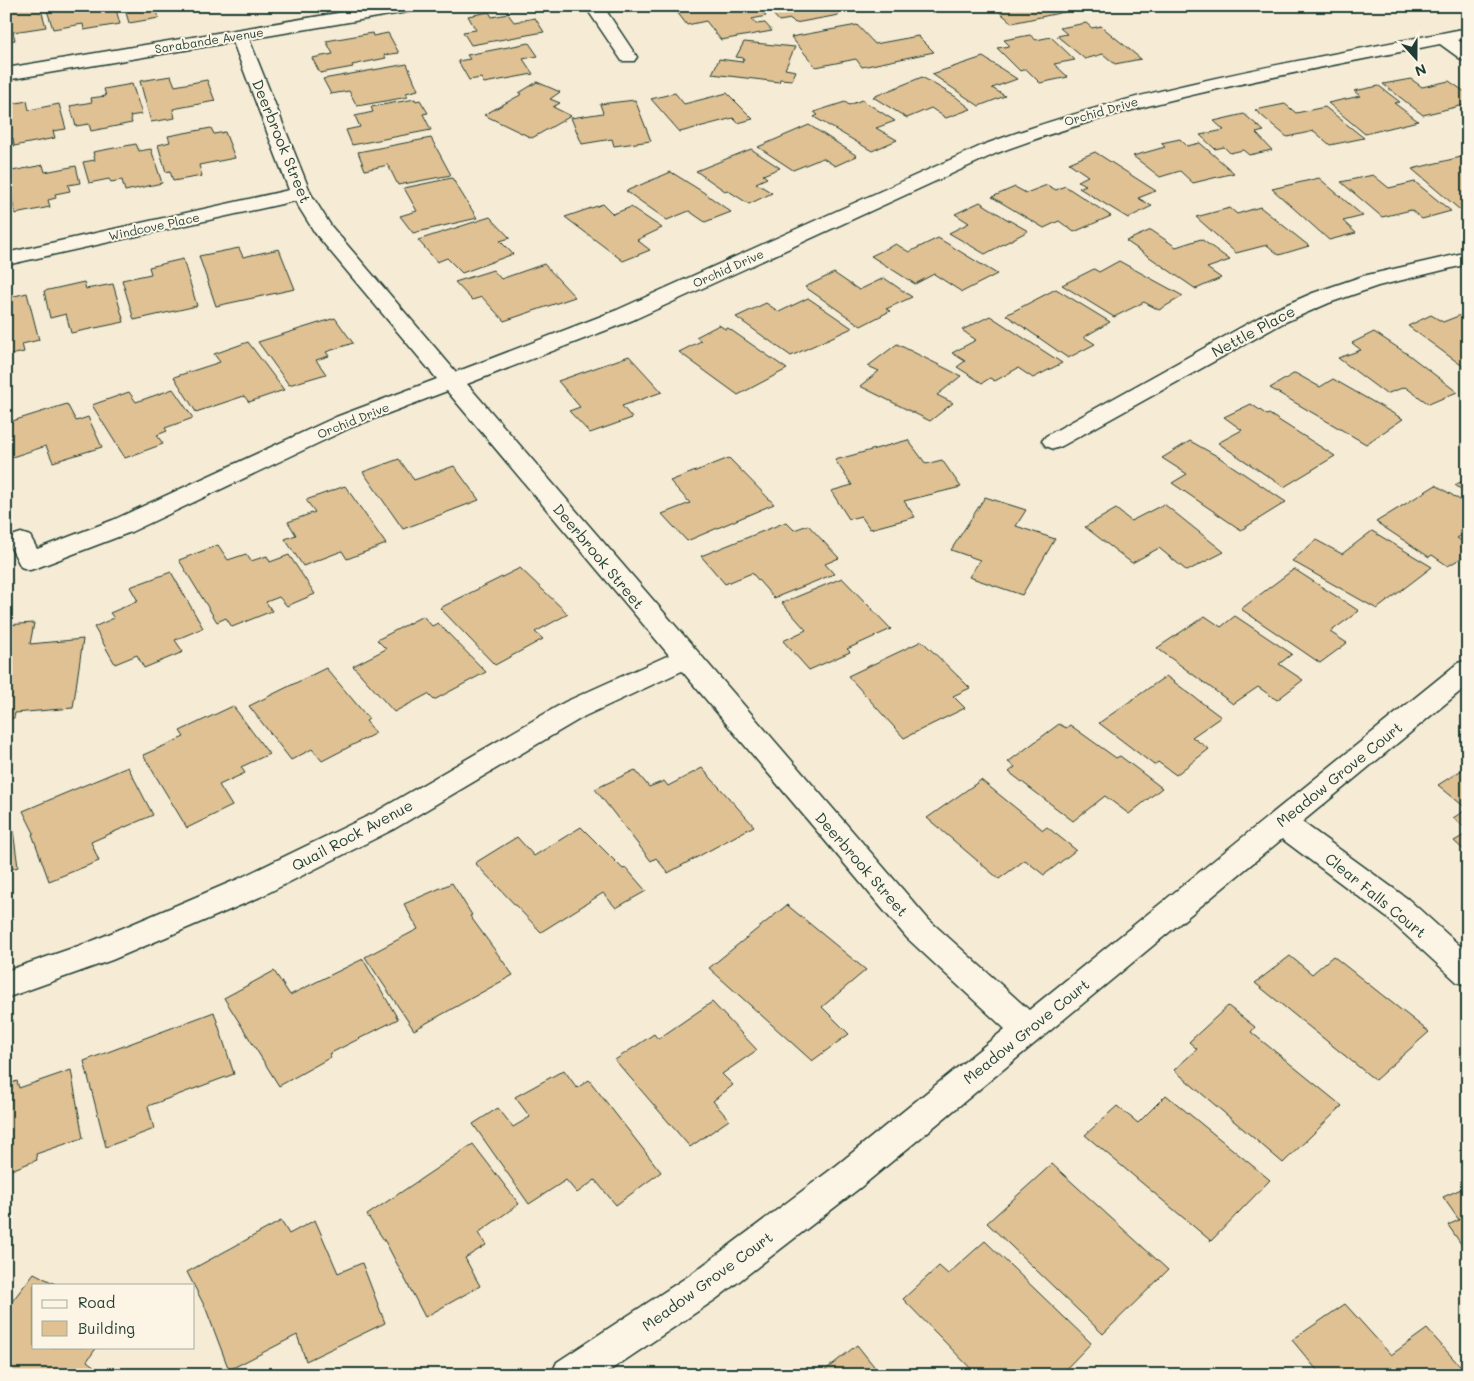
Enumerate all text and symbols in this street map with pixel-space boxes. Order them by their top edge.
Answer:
street label: Sarabande Avenue [153,24,265,56]
north arrow [1392,32,1442,82]
text: N [1412,60,1429,81]
street label: Deerbrook Street [248,76,316,206]
street label: Orchid Drive [1062,93,1140,129]
street label: Windcove Place [107,209,201,243]
street label: Orchid Drive [690,245,766,291]
street label: Nettle Place [1208,301,1298,361]
street label: Orchid Drive [315,398,391,442]
street label: Deerbrook Street [549,499,649,613]
street label: Meadow Grove Court [1272,717,1406,831]
street label: Quail Rock Avenue [288,795,416,875]
street label: Deerbrook Street [811,808,913,920]
street label: Clear Falls Court [1321,848,1431,942]
street label: Meadow Grove Court [959,974,1093,1088]
street label: Meadow Grove Court [638,1227,776,1335]
legend [32,1284,195,1348]
text: Road [78,1292,115,1312]
text: Building [78,1318,135,1338]

